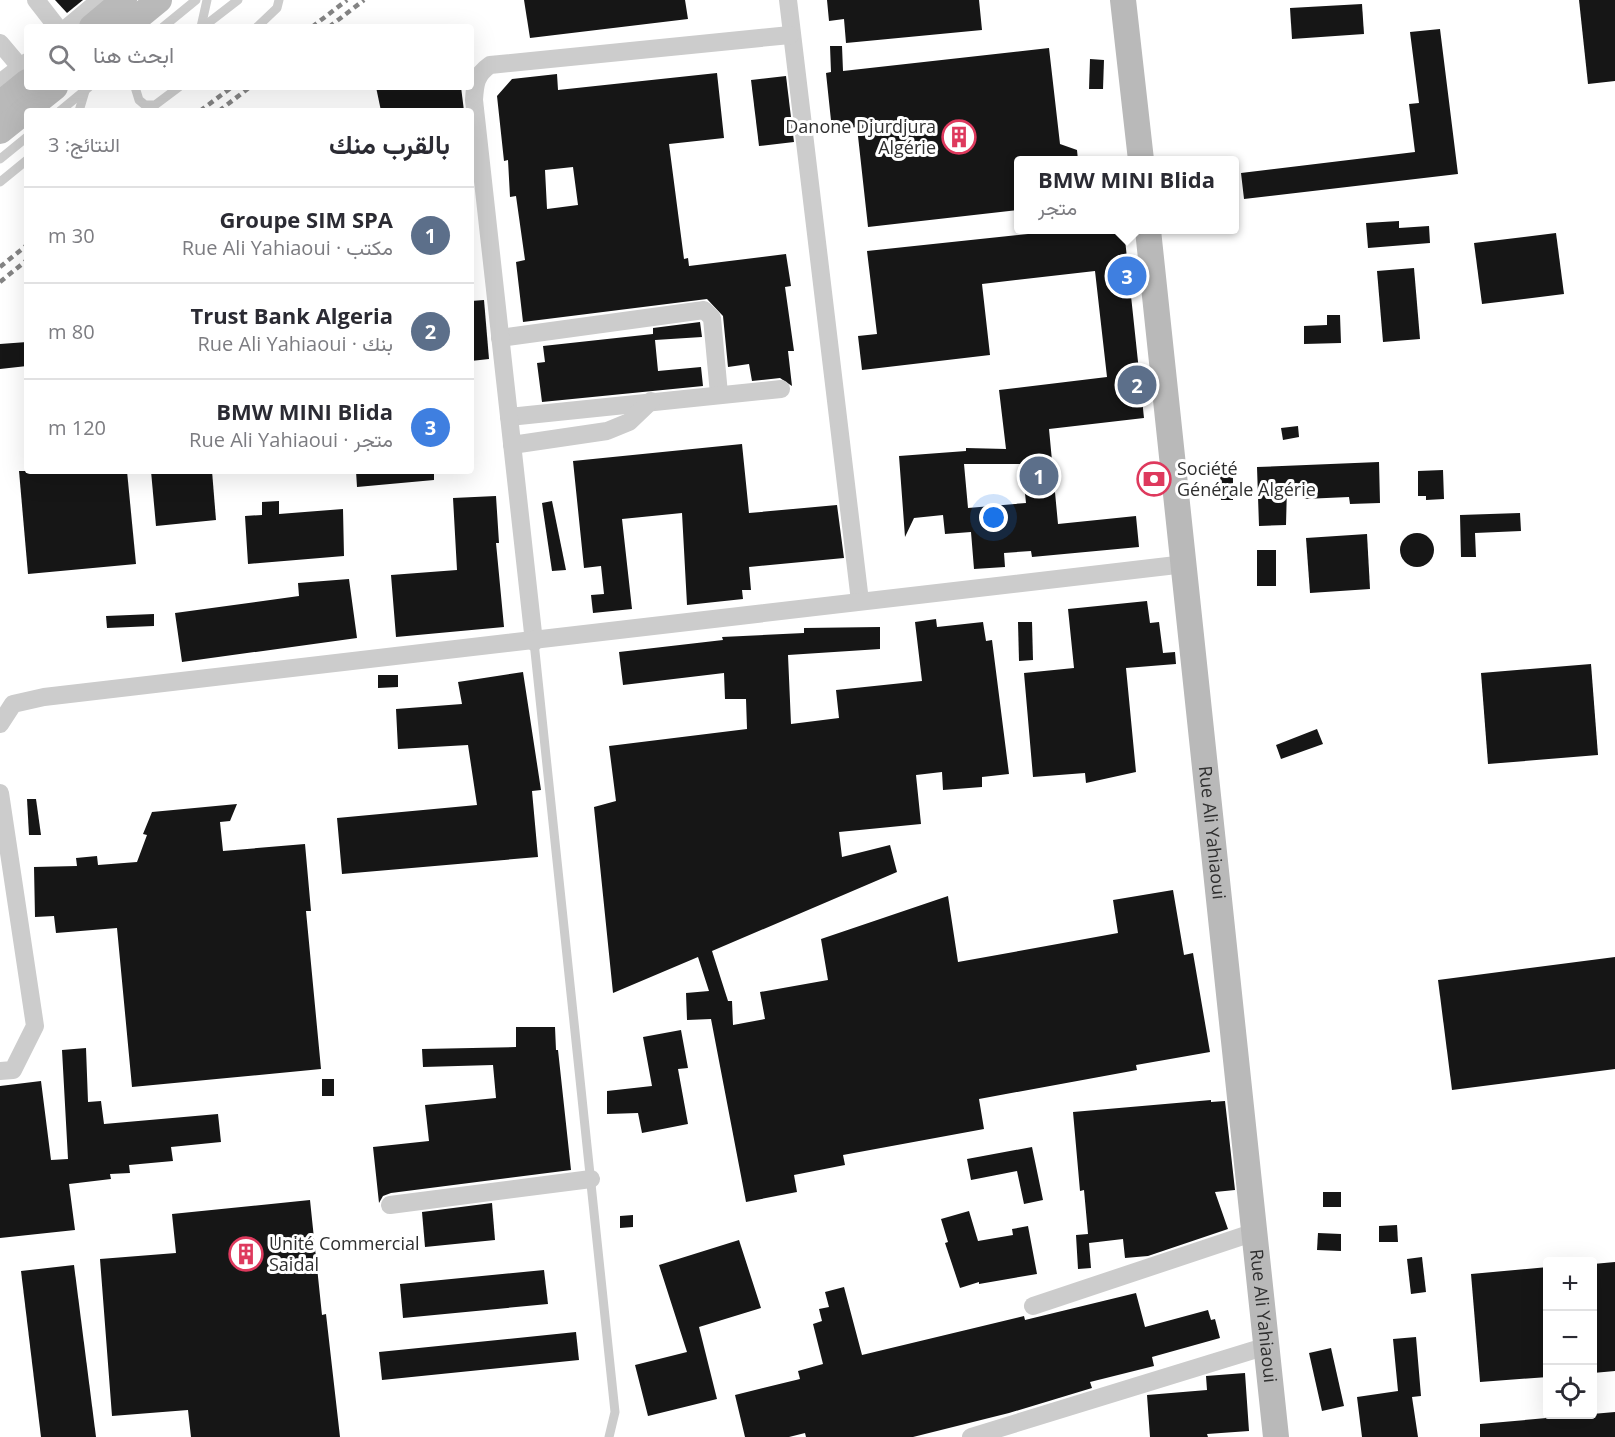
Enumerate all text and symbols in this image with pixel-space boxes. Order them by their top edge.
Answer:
search box [24,24,474,90]
text: ابحث هنا [93,39,174,69]
icon: search [45,41,78,74]
place label: Danone Djurdjura Algérie [785,114,936,159]
building icon: Danone Djurdjura Algérie [941,119,977,155]
text: بالقرب منك [329,126,450,162]
text: النتائج: 3 [48,131,120,158]
popup [1014,156,1239,234]
text: BMW MINI Blida [1038,164,1215,194]
text: متجر [1038,194,1077,221]
text: Groupe SIM SPA [219,204,393,234]
text: 30 m [48,222,95,249]
text: 1 [425,222,436,249]
text: مكتب · Rue Ali Yahiaoui [182,234,393,261]
pin: 3 [1108,254,1146,298]
text: Trust Bank Algeria [190,300,393,330]
text: 80 m [48,318,95,345]
text: 2 [425,318,436,345]
text: بنك · Rue Ali Yahiaoui [197,330,393,357]
pin: 2 [1118,362,1156,408]
text: BMW MINI Blida [216,396,393,426]
text: 120 m [48,414,106,441]
text: 3 [425,414,436,441]
text: متجر · Rue Ali Yahiaoui [189,426,393,453]
pin: 1 [1020,454,1058,498]
place label: Société Générale Algérie [1177,456,1316,501]
bank icon: Société Générale Algérie [1136,461,1172,497]
your location [979,503,1008,532]
street label: Rue Ali Yahiaoui [1194,764,1232,901]
place label: Unité Commercial Saidal [269,1231,420,1276]
building icon: Unité Commercial Saidal [228,1236,264,1272]
street label: Rue Ali Yahiaoui [1245,1248,1283,1384]
map controls [1543,1257,1597,1419]
button: + [1543,1257,1597,1311]
button: − [1543,1311,1597,1365]
button: locate [1543,1365,1597,1419]

